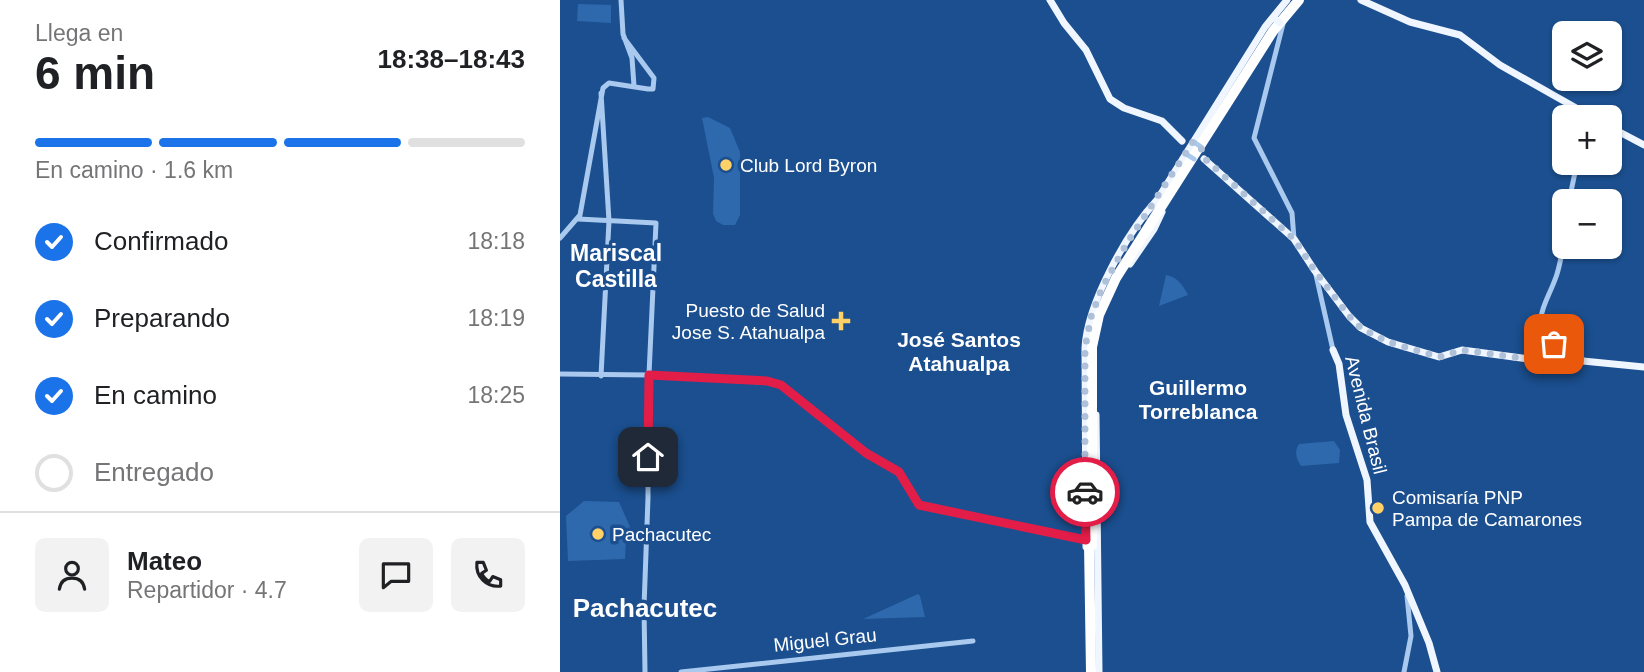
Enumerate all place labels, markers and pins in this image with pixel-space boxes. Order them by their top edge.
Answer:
place label: Club Lord Byron [740,155,877,176]
marker: Club Lord Byron [718,157,734,173]
place label: Puesto de Salud Jose S. Atahualpa [672,300,825,343]
marker: Puesto de Salud Jose S. Atahualpa [831,311,851,331]
pin [1524,314,1584,374]
pin [618,427,678,487]
place label: Comisaría PNP Pampa de Camarones [1392,487,1582,530]
marker: Comisaría PNP Pampa de Camarones [1370,500,1386,516]
place label: Pachacutec [612,524,711,545]
marker: Pachacutec [590,526,606,542]

